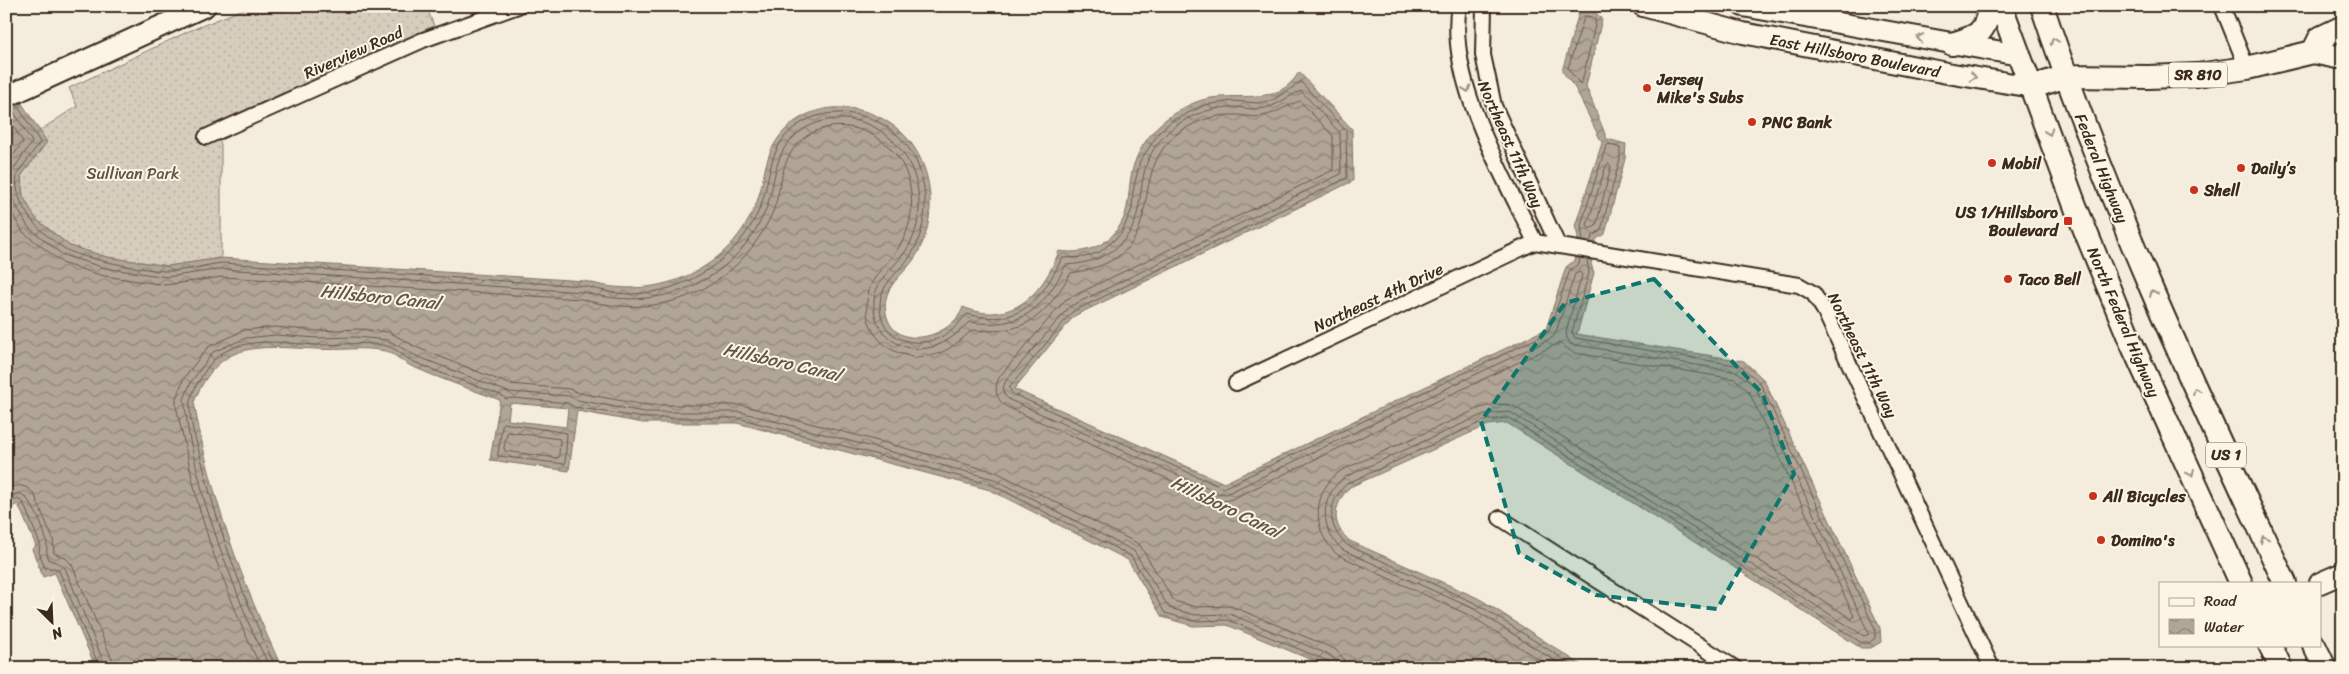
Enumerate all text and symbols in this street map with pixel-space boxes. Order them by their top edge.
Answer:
street label: Riverview Road [299,17,409,87]
street label: East Hillsboro Boulevard [1767,25,1944,87]
one-way arrow [1915,33,1924,43]
one-way arrow [2050,38,2060,46]
road number: SR 810 [2169,62,2227,88]
place label: Jersey Mike's Subs [1656,65,1744,112]
one-way arrow [1969,71,1977,82]
street label: Northeast 11th Way [1469,76,1552,213]
marker: Jersey Mike's Subs [1641,82,1653,94]
one-way arrow [1461,84,1471,92]
place label: PNC Bank [1762,108,1832,137]
street label: Federal Highway [2066,109,2137,228]
marker: PNC Bank [1746,116,1758,128]
one-way arrow [2043,128,2053,136]
place label: Mobil [2001,149,2042,178]
place label: Daily’s [2251,154,2296,183]
marker: Mobil [1986,157,1998,169]
park label: Sullivan Park [86,159,180,188]
marker: Daily’s [2235,162,2247,174]
place label: Shell [2203,176,2241,205]
marker: Shell [2188,184,2200,196]
place label: US 1/Hillsboro Boulevard [1956,198,2060,245]
marker: US 1/Hillsboro Boulevard [2062,215,2074,227]
street label: North Federal Highway [2079,242,2169,403]
street label: Northeast 4th Drive [1308,254,1448,340]
place label: Taco Bell [2018,265,2082,294]
marker: Taco Bell [2002,273,2014,285]
water label: Hillsboro Canal [319,275,445,320]
street label: Northeast 11th Way [1819,287,1906,424]
one-way arrow [2148,289,2159,298]
water label: Hillsboro Canal [720,333,848,392]
one-way arrow [2192,387,2202,396]
road number: US 1 [2206,442,2246,468]
water label: Hillsboro Canal [1165,466,1290,549]
one-way arrow [2184,468,2195,477]
place label: All Bicycles [2102,482,2186,511]
marker: All Bicycles [2087,490,2099,502]
place label: Domino's [2111,526,2175,555]
marker: Domino's [2095,534,2107,546]
one-way arrow [2261,535,2271,544]
legend [2159,582,2322,646]
text: Road [2204,588,2237,614]
north arrow [28,596,78,646]
text: Water [2204,614,2244,640]
text: N [47,620,68,647]

